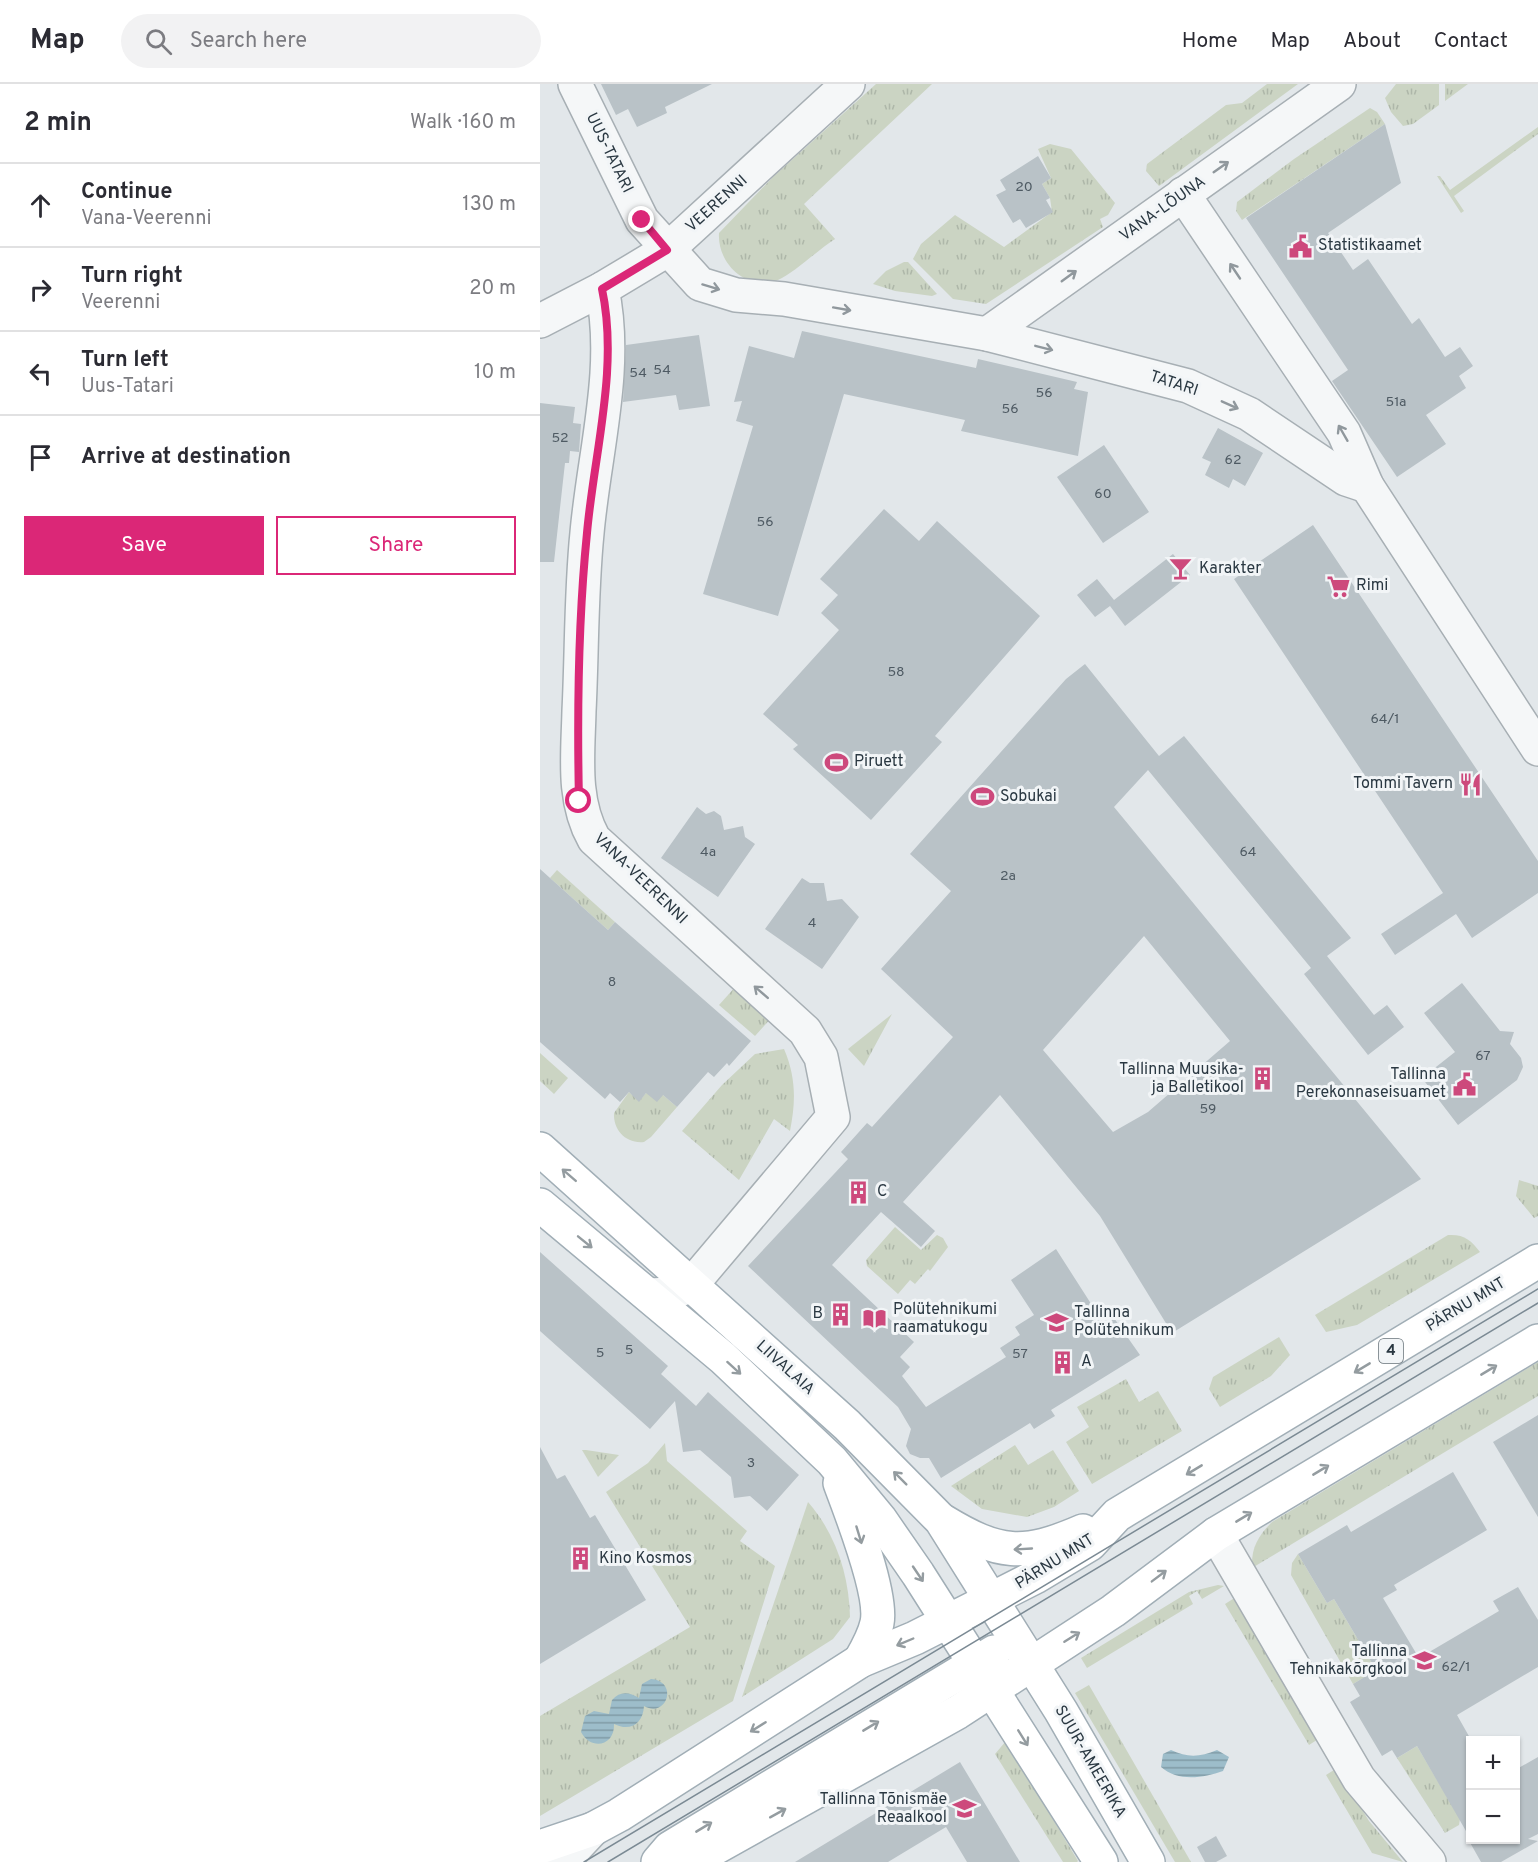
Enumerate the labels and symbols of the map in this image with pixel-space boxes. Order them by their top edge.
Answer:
street label: UUS-TATARI [581,110,637,196]
one-way arrow [1213,161,1229,173]
street label: VANA-LÕUNA [1114,169,1210,246]
street label: VEERENNI [682,171,752,237]
house number: 20 [1015,179,1033,196]
route end [628,206,654,232]
public building icon: Statistikaamet [1287,233,1313,259]
place label: Statistikaamet [1318,236,1422,256]
one-way arrow [1229,263,1241,280]
one-way arrow [1060,270,1076,282]
one-way arrow [701,282,720,293]
one-way arrow [832,304,851,315]
one-way arrow [1034,343,1053,354]
house number: 54 [653,362,671,379]
house number: 54 [629,365,647,382]
street label: TATARI [1147,367,1201,401]
house number: 56 [1035,385,1053,402]
house number: 51a [1386,394,1406,411]
one-way arrow [1220,400,1238,412]
house number: 56 [1001,401,1019,418]
one-way arrow [1337,425,1349,442]
house number: 52 [551,430,569,447]
house number: 62 [1225,452,1241,469]
house number: 60 [1094,486,1112,503]
house number: 56 [756,514,774,531]
bar icon: Karakter [1168,556,1194,582]
place label: Karakter [1199,559,1261,579]
supermarket icon: Rimi [1325,573,1351,599]
place label: Rimi [1356,576,1388,596]
house number: 58 [887,664,905,681]
house number: 64/1 [1370,711,1400,728]
sports icon: Piruett [823,749,849,775]
place label: Piruett [854,752,903,772]
restaurant icon: Tommi Tavern [1458,771,1484,797]
place label: Tommi Tavern [1353,774,1453,794]
sports icon: Sobukai [969,784,995,810]
route start [565,787,591,813]
place label: Sobukai [1000,787,1057,807]
street label: VANA-VEERENNI [589,829,691,929]
house number: 4a [700,844,716,861]
house number: 64 [1239,844,1257,861]
house number: 2a [1000,868,1016,885]
house number: 4 [808,915,816,932]
house number: 8 [608,974,616,991]
one-way arrow [754,985,769,999]
house number: 67 [1475,1048,1491,1065]
place label: Tallinna Muusika- ja Balletikool [1119,1060,1244,1098]
place label: Tallinna Perekonnaseisuamet [1296,1065,1446,1103]
building icon: Tallinna Muusika- ja Balletikool [1249,1066,1275,1092]
public building icon: Tallinna Perekonnaseisuamet [1451,1071,1477,1097]
house number: 59 [1200,1101,1216,1118]
one-way arrow [562,1168,577,1182]
building icon: C [846,1179,872,1205]
place label: C [877,1182,887,1202]
one-way arrow [577,1235,592,1249]
street label: PÄRNU MNT [1422,1273,1509,1337]
place label: Polütehnikumi raamatukogu [893,1300,997,1338]
building icon: B [828,1301,854,1327]
place label: Tallinna Polütehnikum [1074,1303,1174,1341]
place label: B [813,1304,823,1324]
library icon: Polütehnikumi raamatukogu [862,1306,888,1332]
school or university icon: Tallinna Polütehnikum [1043,1309,1069,1335]
street label: LIIVALAIA [751,1336,819,1400]
road number: 4 [1379,1339,1403,1363]
house number: 5 [625,1342,633,1359]
house number: 5 [596,1345,604,1362]
house number: 57 [1012,1346,1028,1363]
building icon: A [1050,1349,1076,1375]
place label: A [1081,1352,1092,1372]
one-way arrow [726,1361,741,1375]
one-way arrow [1354,1362,1371,1374]
one-way arrow [1480,1364,1497,1376]
house number: 3 [747,1455,755,1472]
one-way arrow [1186,1464,1203,1476]
one-way arrow [1312,1464,1329,1476]
one-way arrow [892,1471,907,1486]
one-way arrow [1235,1511,1252,1523]
one-way arrow [854,1525,865,1544]
street label: PÄRNU MNT [1011,1529,1098,1594]
one-way arrow [1014,1543,1034,1554]
building icon: Kino Kosmos [568,1546,594,1572]
place label: Kino Kosmos [599,1549,692,1569]
one-way arrow [912,1565,924,1581]
one-way arrow [1151,1570,1167,1582]
one-way arrow [1063,1630,1080,1643]
one-way arrow [897,1637,915,1649]
place label: Tallinna Tehnikakõrgkool [1289,1642,1407,1680]
school or university icon: Tallinna Tehnikakõrgkool [1412,1648,1438,1674]
house number: 62/1 [1441,1659,1471,1676]
street label: SUUR-AMEERIKA [1050,1702,1130,1822]
one-way arrow [862,1720,879,1732]
one-way arrow [750,1721,767,1733]
one-way arrow [1018,1729,1030,1746]
place label: Tallinna Tõnismäe Reaalkool [819,1790,947,1828]
school or university icon: Tallinna Tõnismäe Reaalkool [952,1796,978,1822]
one-way arrow [768,1807,786,1818]
one-way arrow [695,1821,712,1833]

